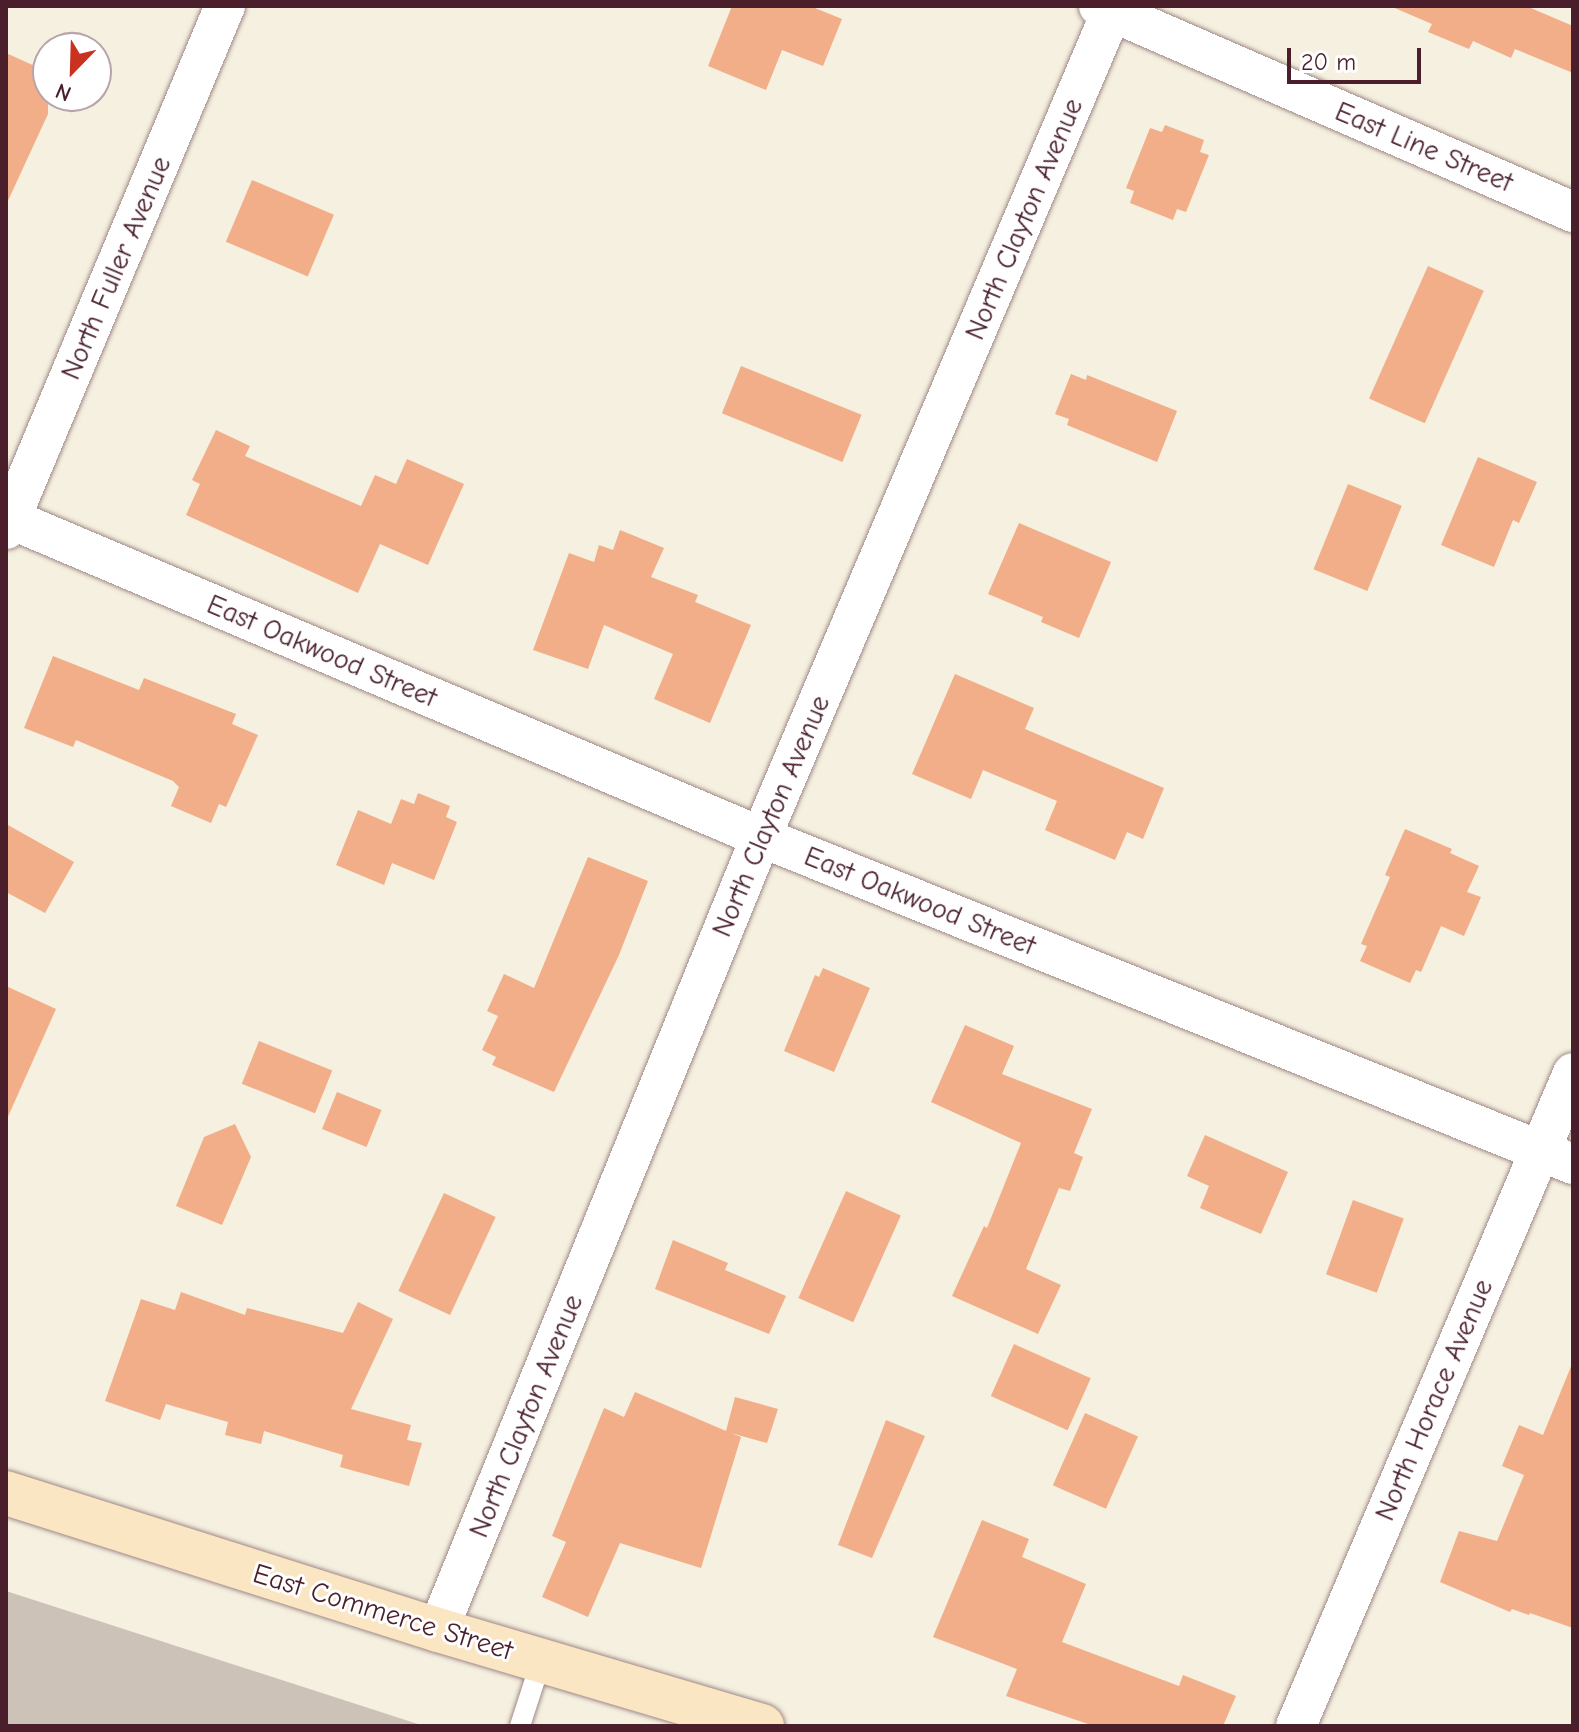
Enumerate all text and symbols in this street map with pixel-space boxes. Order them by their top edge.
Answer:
north arrow [32,32,112,112]
scale bar [1291,32,1425,82]
text: 20 m [1301,48,1356,76]
text: N [52,77,75,107]
street label: North Clayton Avenue [958,93,1090,345]
street label: East Line Street [1330,94,1518,200]
street label: North Fuller Avenue [54,151,178,385]
street label: East Oakwood Street [202,587,442,715]
street label: North Clayton Avenue [705,690,837,942]
street label: East Oakwood Street [799,839,1041,963]
street label: North Horace Avenue [1368,1274,1500,1526]
street label: North Clayton Avenue [462,1290,590,1542]
street label: East Commerce Street [249,1556,517,1668]

